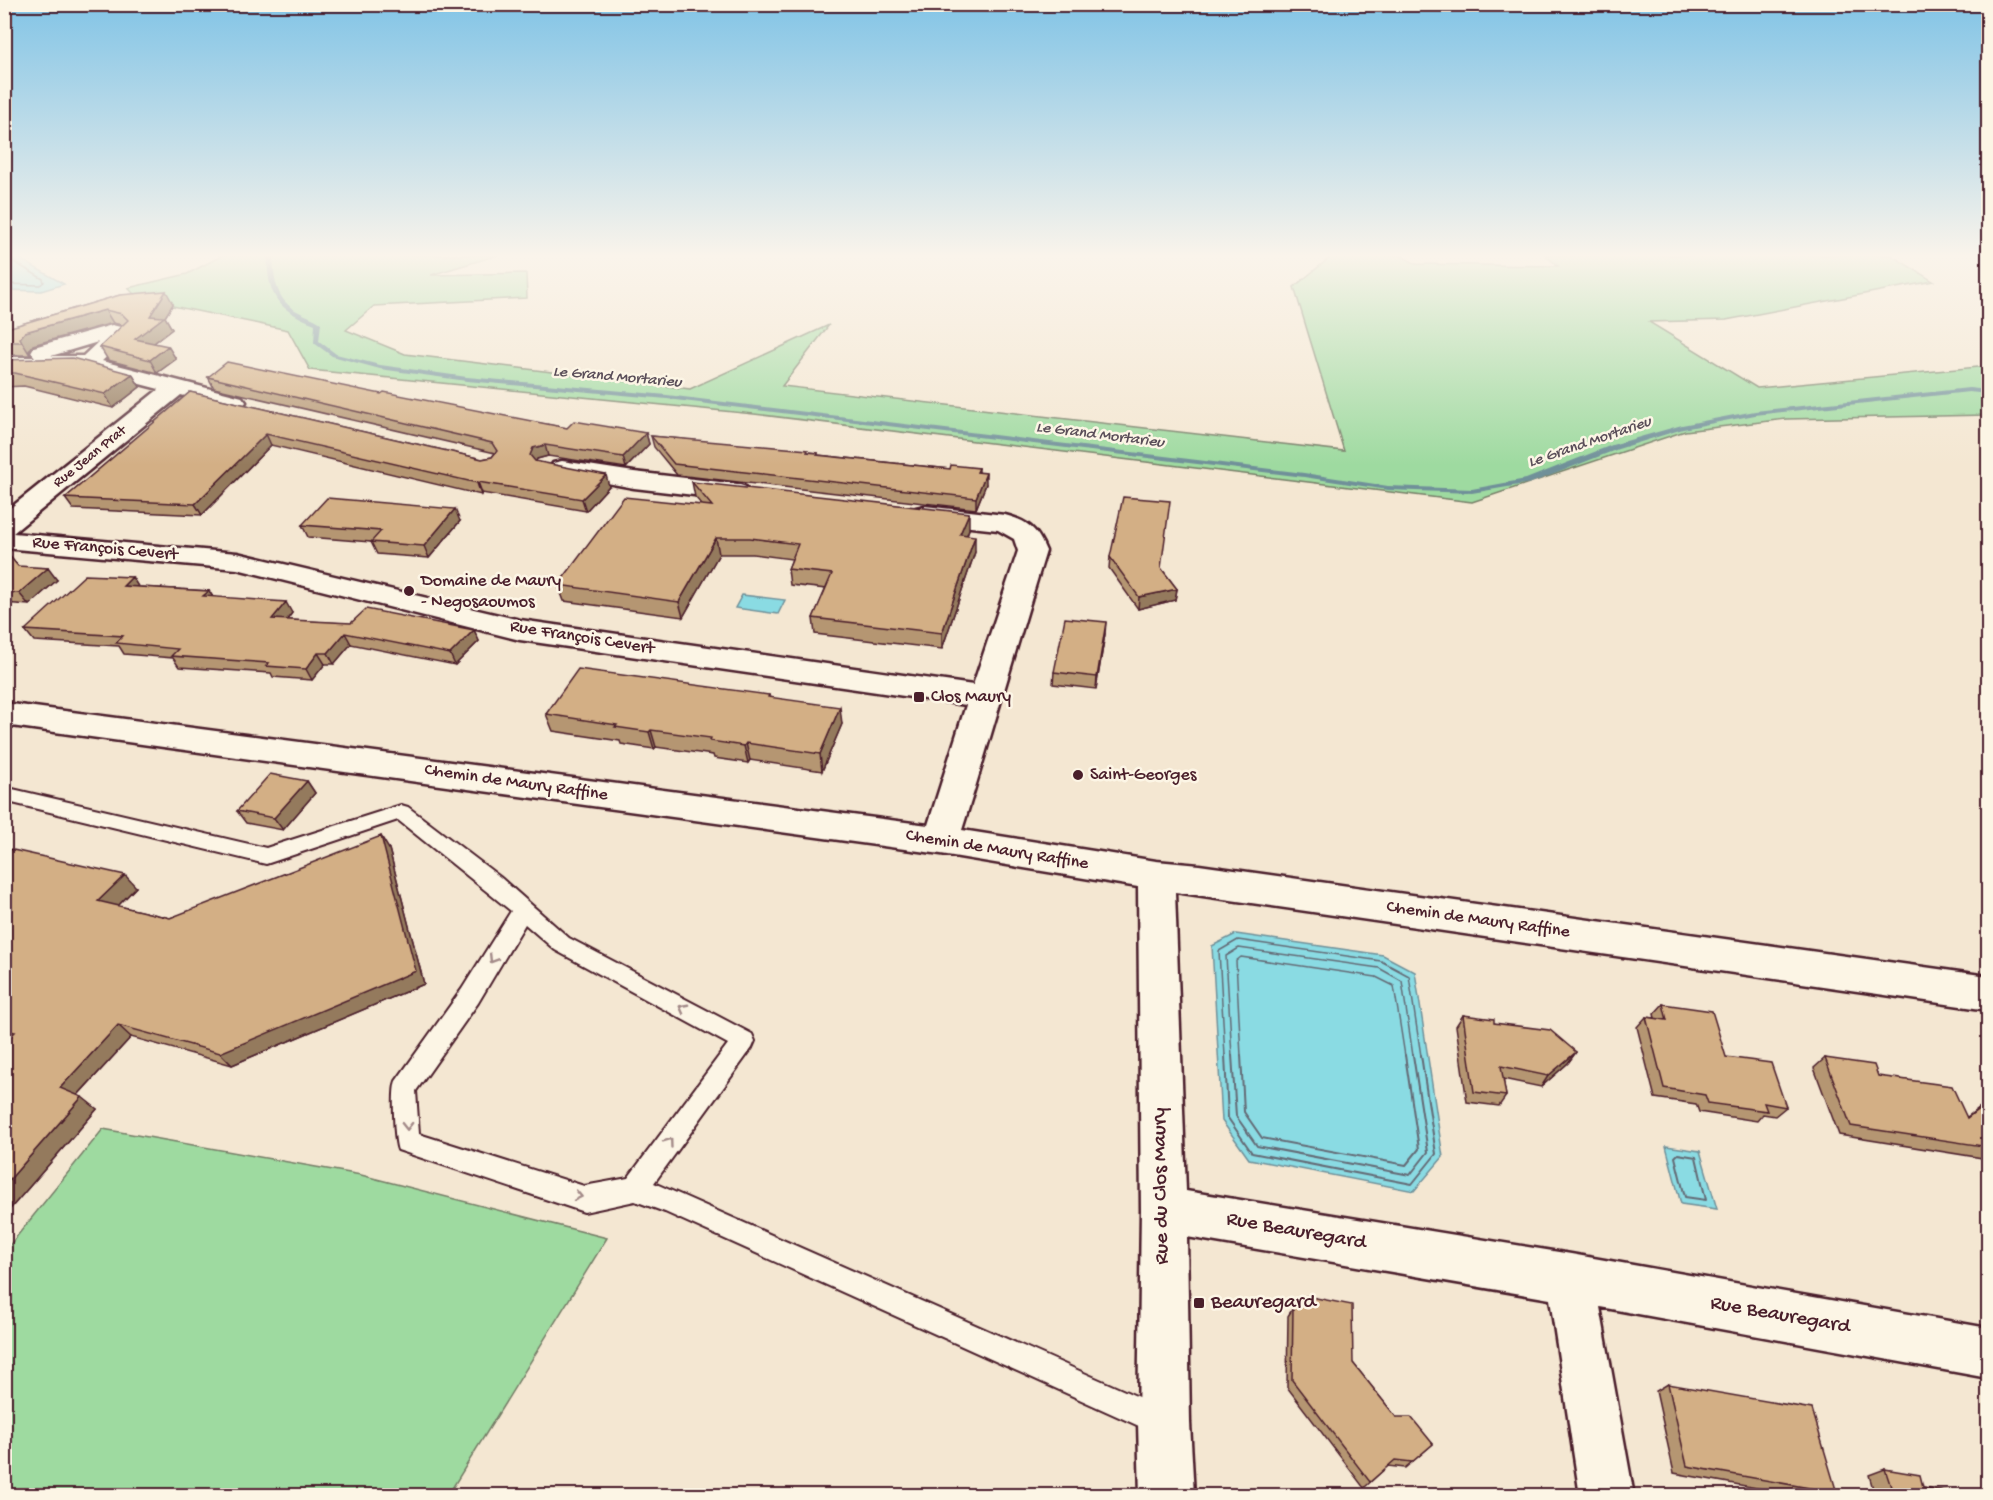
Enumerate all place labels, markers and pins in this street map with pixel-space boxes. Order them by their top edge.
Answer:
place label: Domaine de Maury - Negosaoumos [420,571,561,613]
marker: Domaine de Maury - Negosaoumos [402,584,416,598]
place label: Clos Maury [931,687,1011,708]
marker: Clos Maury [912,690,926,704]
place label: Saint-Georges [1090,765,1198,786]
marker: Saint-Georges [1071,768,1085,782]
place label: Beauregard [1210,1291,1317,1316]
marker: Beauregard [1192,1296,1206,1310]

